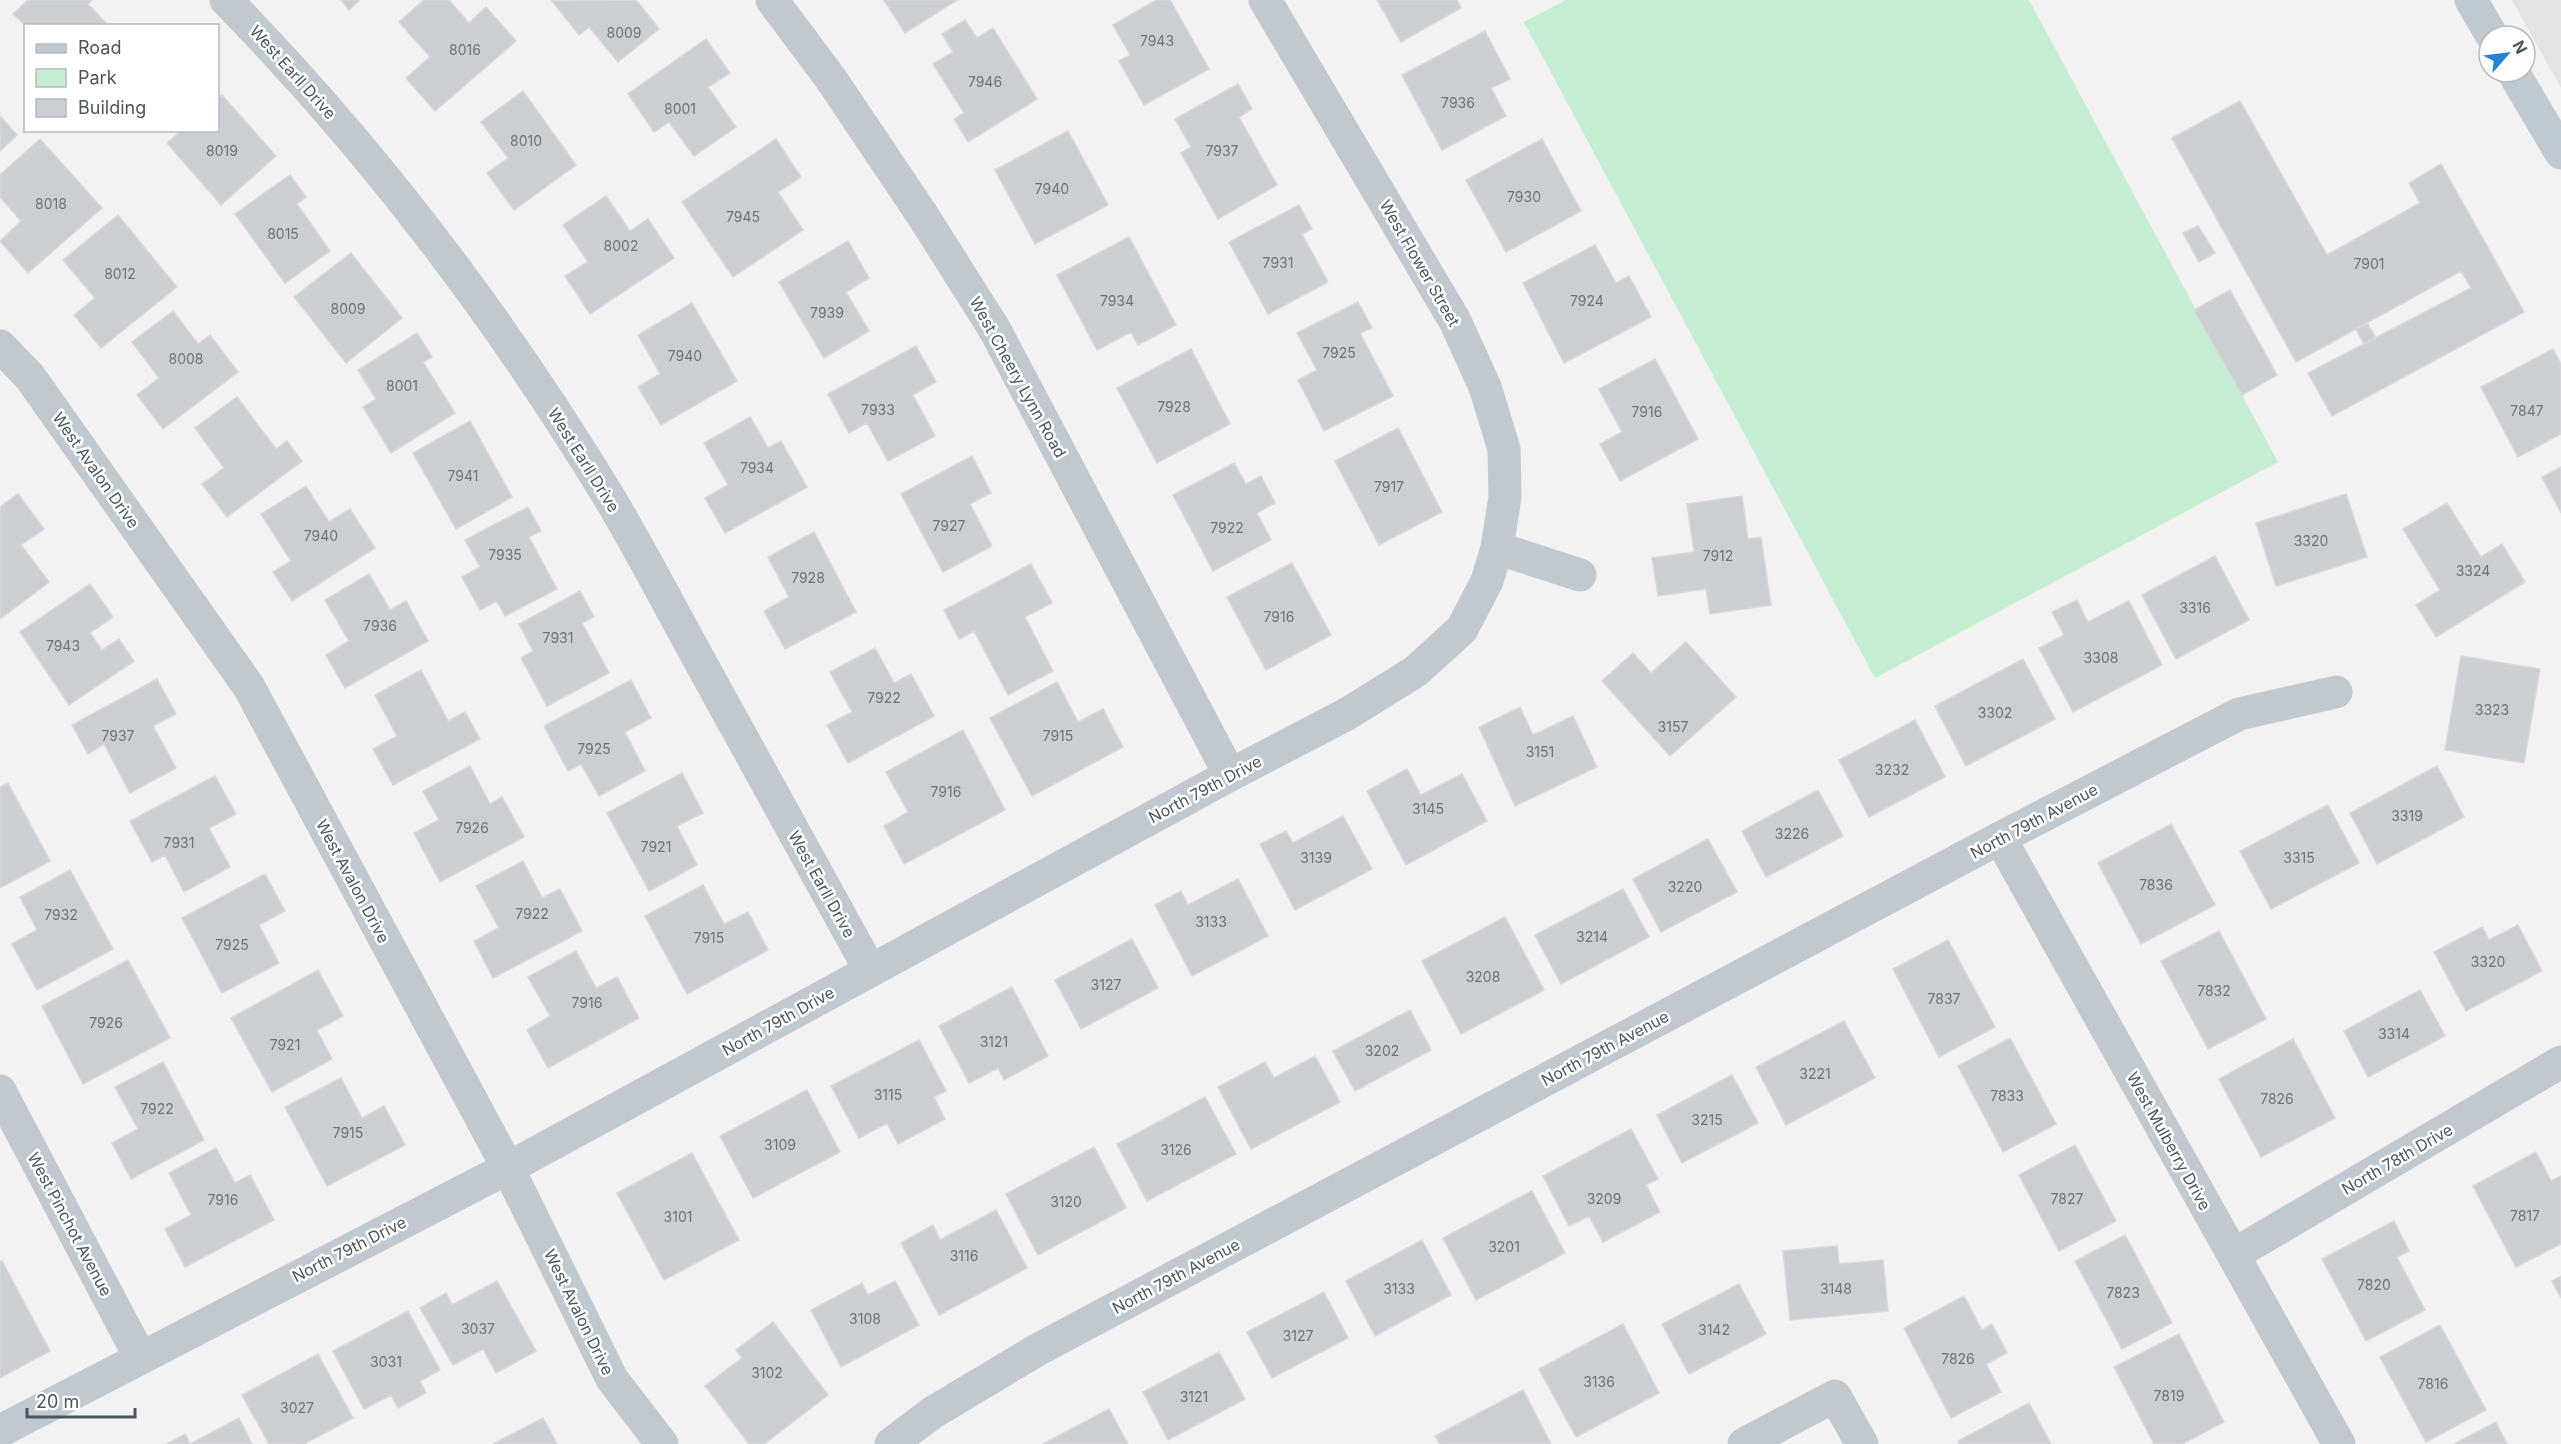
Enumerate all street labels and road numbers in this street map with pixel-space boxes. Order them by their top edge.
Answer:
street label: West Earll Drive [246,21,340,123]
street label: West Flower Street [1376,196,1464,330]
street label: West Cheery Lynn Road [965,293,1071,461]
street label: West Earll Drive [544,404,624,516]
street label: West Avalon Drive [48,408,144,532]
street label: North 79th Drive [1145,751,1265,827]
street label: North 79th Avenue [1967,779,2101,863]
street label: West Avalon Drive [312,816,394,946]
street label: West Earll Drive [784,827,860,941]
street label: North 79th Drive [718,982,838,1060]
street label: North 79th Avenue [1538,1006,1672,1090]
street label: West Mulberry Drive [2123,1068,2215,1214]
street label: North 78th Drive [2338,1119,2456,1199]
street label: West Pinchot Avenue [24,1149,116,1299]
street label: North 79th Drive [289,1212,409,1286]
street label: North 79th Avenue [1109,1234,1243,1318]
street label: West Avalon Drive [540,1246,618,1378]

